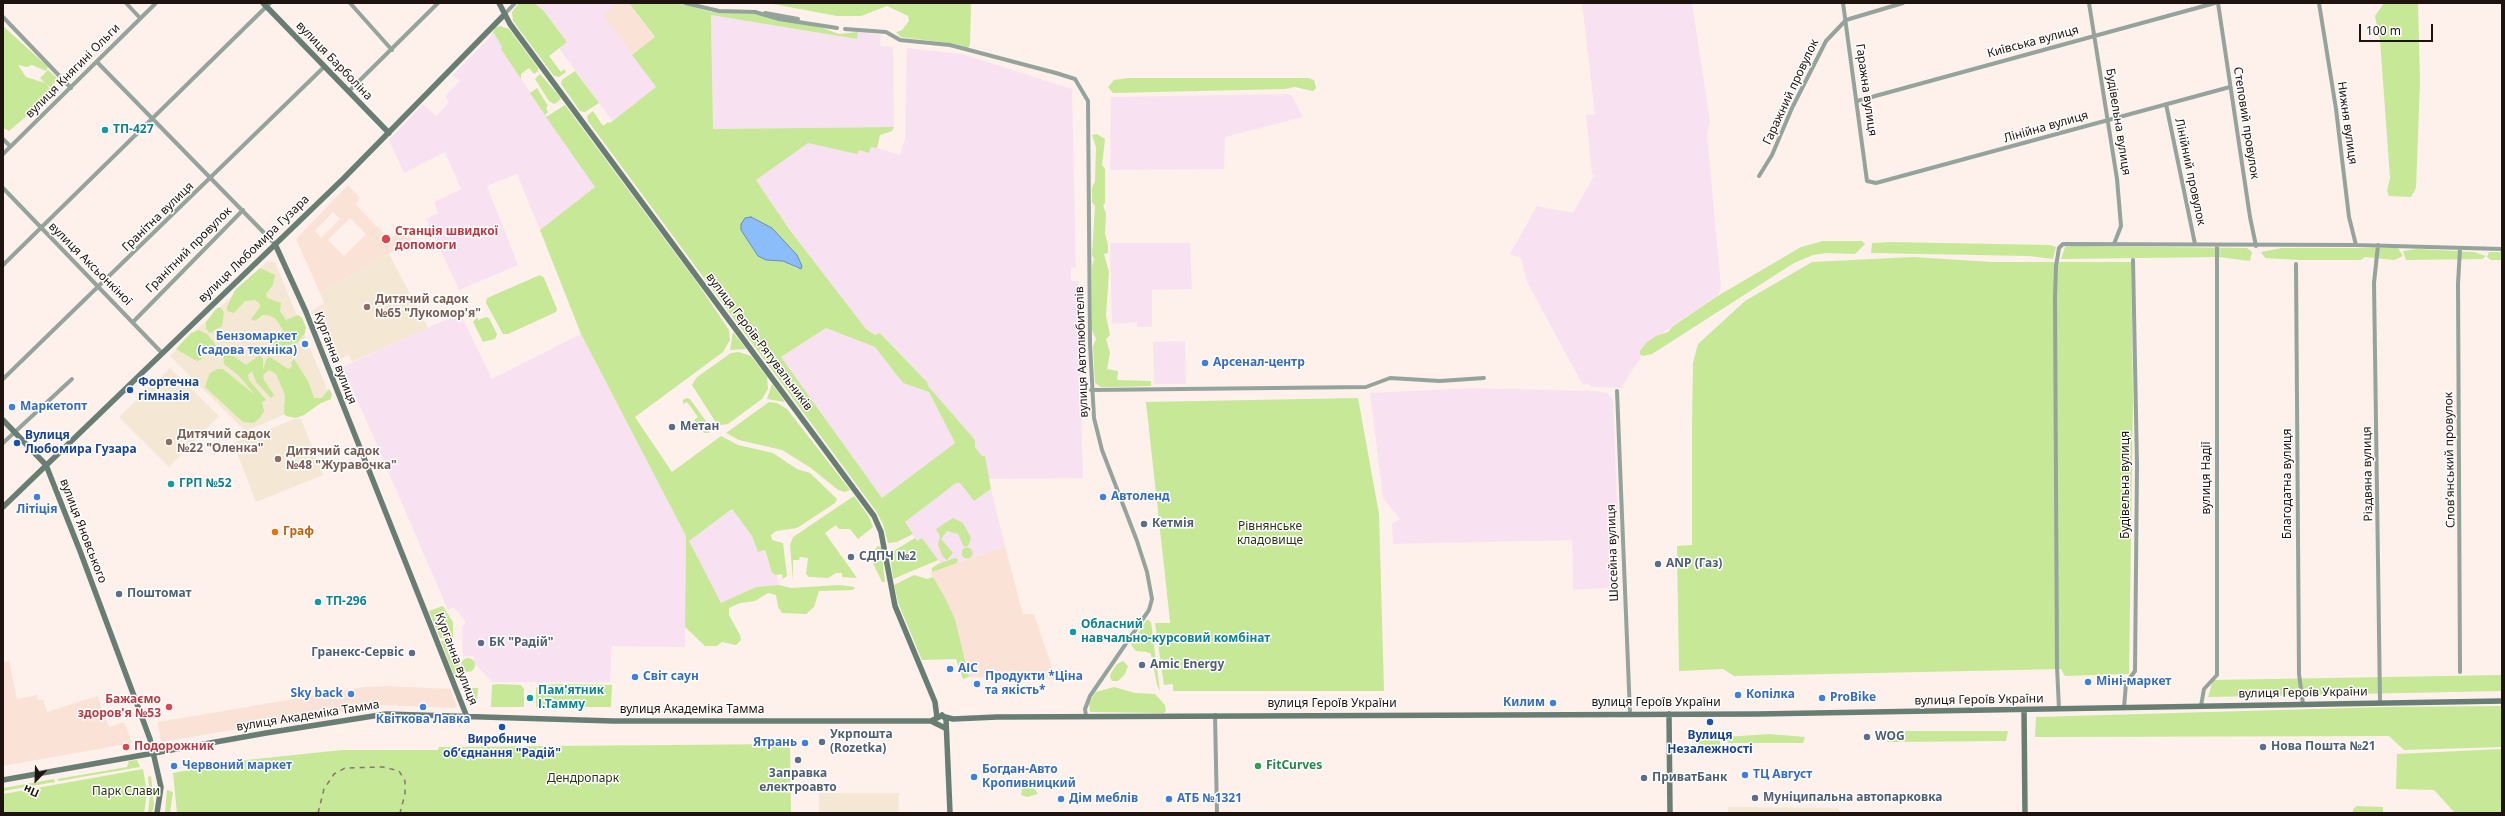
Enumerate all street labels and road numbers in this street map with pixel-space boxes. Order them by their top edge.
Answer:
street label: вулиця Барболіна [293,19,375,103]
street label: вулиця Княгині Ольги [23,21,123,121]
street label: Київська вулиця [1986,23,2080,61]
street label: Гаражний провулок [1760,37,1822,147]
street label: Гаражна вулиця [1852,43,1880,137]
street label: Степовий провулок [2230,66,2262,180]
street label: Будівельна вулиця [2102,67,2134,177]
street label: Нижня вулиця [2334,81,2360,165]
street label: Лінійна вулиця [2002,108,2090,146]
street label: Лінійний провулок [2172,117,2208,227]
street label: Гранітна вулиця [119,179,197,255]
street label: вулиця Любомира Гузара [196,192,312,306]
street label: Гранітний провулок [143,204,235,296]
street label: вулиця Аксьонкіної [45,219,135,309]
street label: вулиця Героїв-Рятувальників [703,270,815,414]
street label: вулиця Автолюбителів [1073,286,1091,418]
street label: Курганна вулиця [311,310,359,406]
street label: Словʼянський провулок [2442,392,2458,528]
street label: Різдвяна вулиця [2360,426,2376,522]
street label: Благодатна вулиця [2281,429,2295,539]
street label: Будівельна вулиця [2119,431,2133,539]
street label: вулиця Надії [2200,441,2214,515]
street label: вулиця Яновського [56,477,110,585]
street label: Шосейна вулиця [1604,504,1622,602]
street label: Курганна вулиця [432,611,480,707]
street label: вулиця Героїв України [2238,685,2368,701]
street label: вулиця Героїв України [1914,692,2044,708]
street label: вулиця Героїв України [1591,696,1721,710]
street label: вулиця Героїв України [1267,697,1397,711]
street label: вулиця Академіка Тамма [235,698,381,734]
street label: вулиця Академіка Тамма [620,703,764,717]

